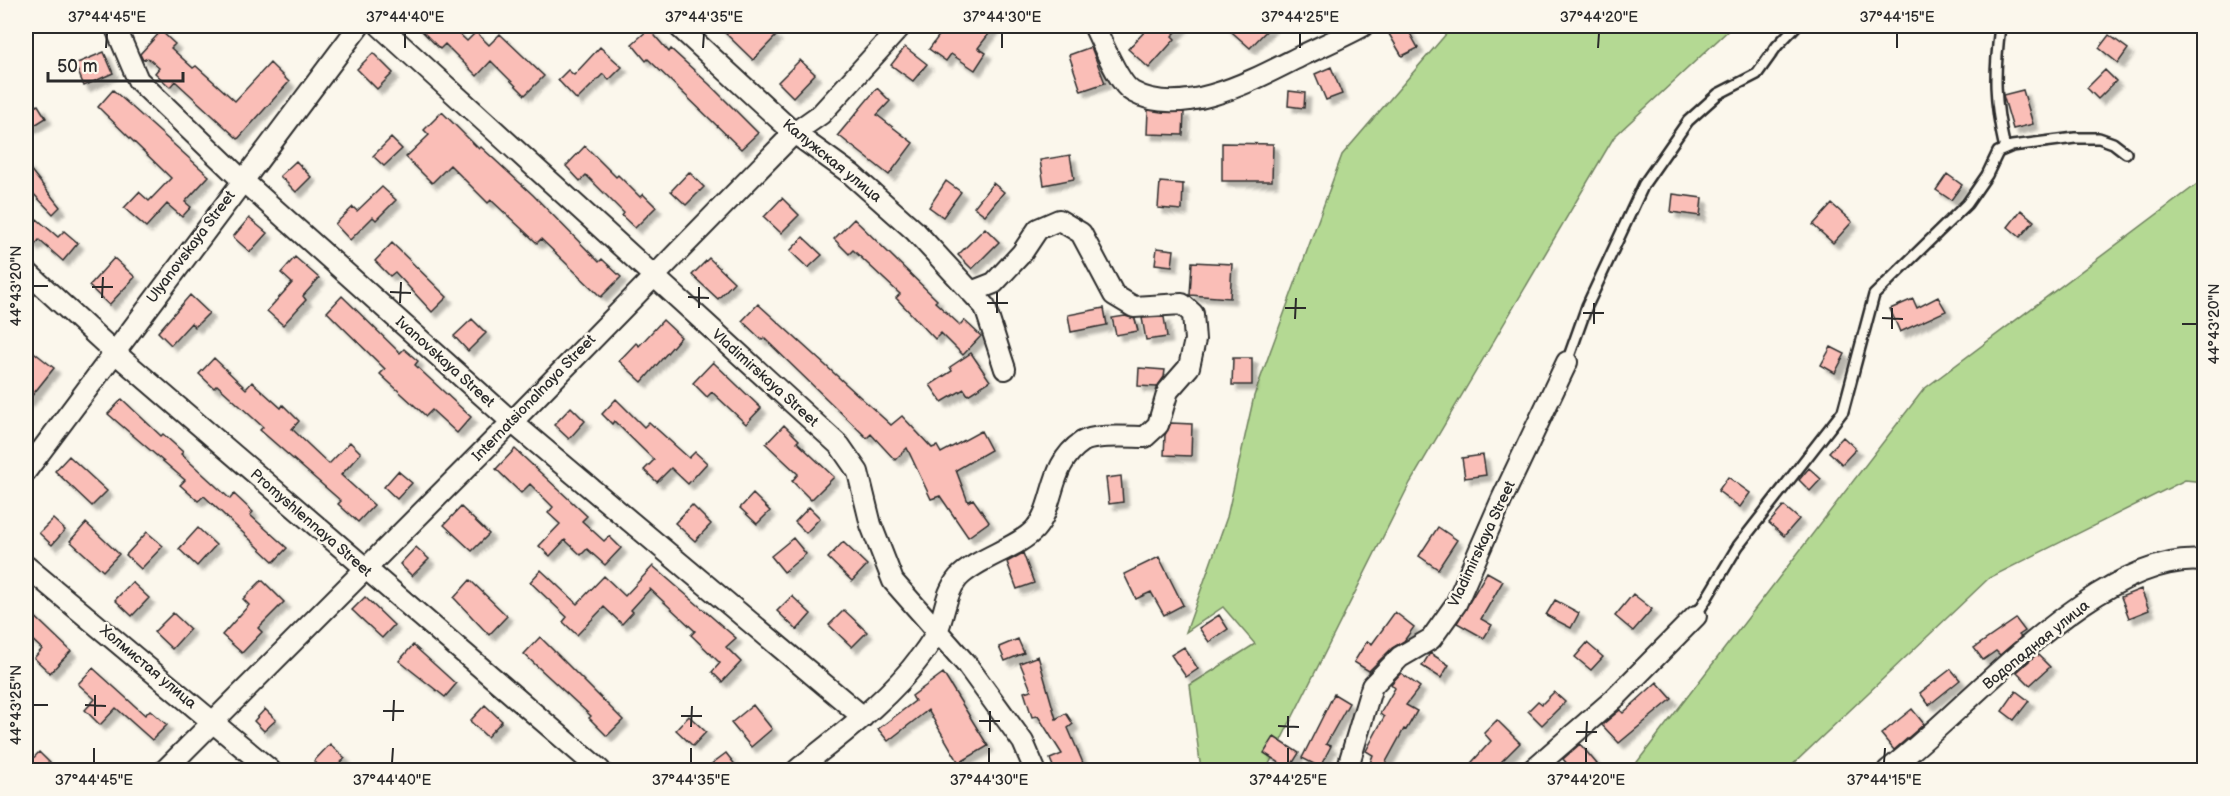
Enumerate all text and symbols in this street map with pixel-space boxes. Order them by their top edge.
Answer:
text: 37°44'45"E [68,8,146,27]
text: 37°44'40"E [366,8,444,27]
text: 37°44'35"E [665,8,743,27]
text: 37°44'30"E [963,8,1041,27]
text: 37°44'25"E [1261,8,1339,27]
text: 37°44'20"E [1560,8,1638,27]
text: 37°44'15"E [1859,8,1935,27]
scale bar [48,45,183,83]
text: 50 m [57,56,98,77]
street label: Калужская улица [779,115,885,207]
street label: Ulyanovskaya Street [142,187,240,307]
text: 44°43'20"N [7,246,26,326]
text: 44°43'20"N [2205,284,2224,364]
street label: Ivanovskaya Street [391,312,499,412]
street label: Vladimirskaya Street [708,325,823,431]
street label: Internatsionalnaya Street [468,330,600,466]
street label: Promyshlennaya Street [246,465,376,581]
street label: Vladimirskaya Street [1444,477,1520,610]
street label: Водопадная улица [1979,596,2093,694]
street label: Холмистая улица [96,621,200,713]
text: 44°43'25"N [7,665,26,745]
text: 37°44'45"E [55,771,133,790]
text: 37°44'40"E [353,771,431,790]
text: 37°44'35"E [652,771,730,790]
text: 37°44'30"E [950,771,1028,790]
text: 37°44'25"E [1249,771,1327,790]
text: 37°44'20"E [1547,771,1625,790]
text: 37°44'15"E [1846,771,1922,790]

